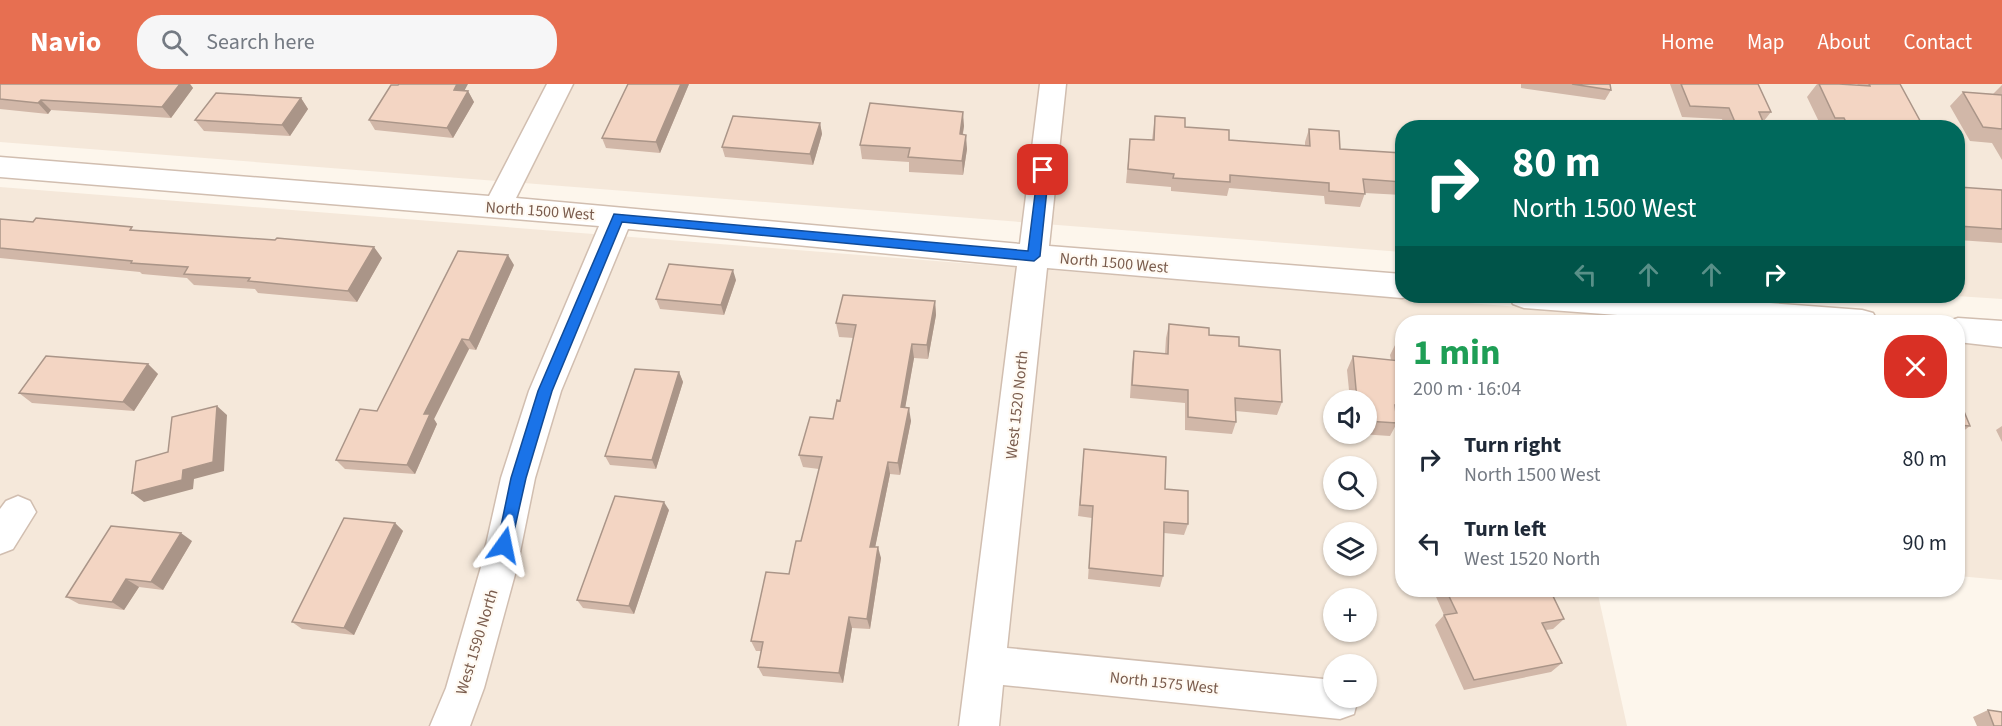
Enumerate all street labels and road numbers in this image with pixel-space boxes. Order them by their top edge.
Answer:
street label: North 1500 West [485,196,596,226]
street label: North 1500 West [1059,247,1170,279]
street label: West 1520 North [1000,350,1034,460]
street label: West 1590 North [451,587,503,697]
street label: North 1575 West [1109,666,1220,700]

